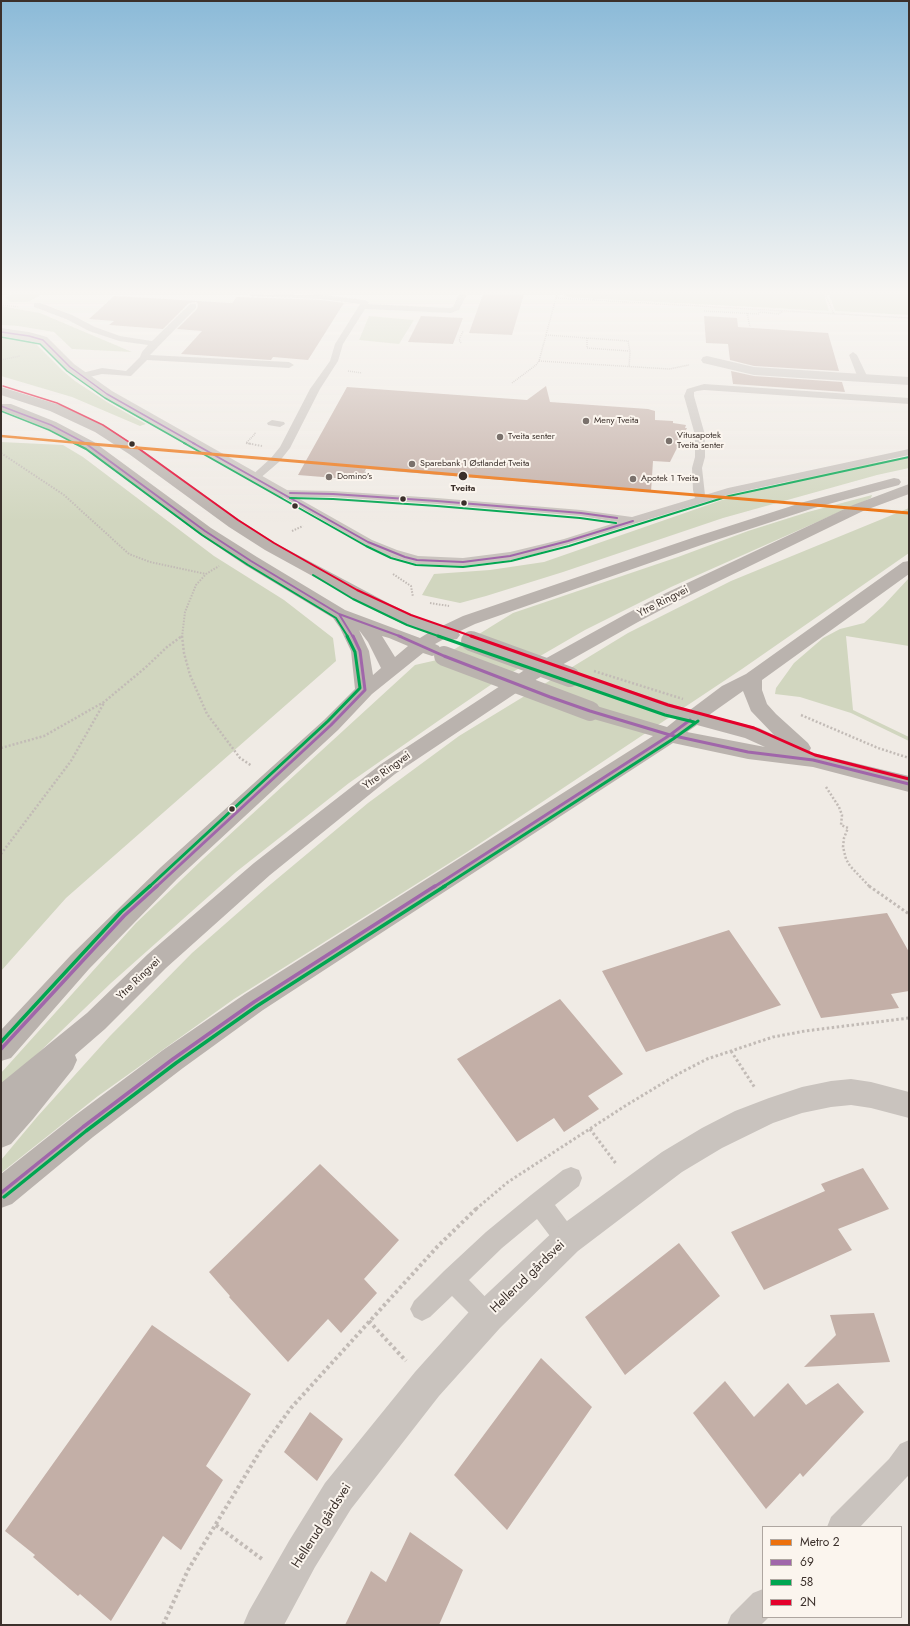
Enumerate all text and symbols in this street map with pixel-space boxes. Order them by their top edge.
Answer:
marker: Meny Tveita [581,416,591,426]
place label: Meny Tveita [594,416,638,426]
place label: Vitusapotek Tveita senter [677,431,724,452]
marker: Tveita senter [495,432,505,442]
place label: Tveita senter [508,432,555,442]
marker: Vitusapotek Tveita senter [664,436,674,446]
unlabelled marker [127,439,137,449]
marker: Sparebank 1 Østlandet Tveita [407,459,417,469]
place label: Sparebank 1 Østlandet Tveita [420,459,529,469]
marker: Tveita [457,470,469,482]
marker: Domino's [324,472,334,482]
place label: Domino's [337,472,372,482]
marker: Apotek 1 Tveita [628,474,638,484]
place label: Apotek 1 Tveita [641,474,698,484]
place label: Tveita [451,484,475,494]
unlabelled marker [398,494,408,504]
unlabelled marker [459,498,469,508]
unlabelled marker [290,501,300,511]
street label: Ytre Ringvei [635,583,691,621]
street label: Ytre Ringvei [361,749,413,793]
unlabelled marker [227,804,237,814]
street label: Ytre Ringvei [114,955,164,1003]
street label: Hellerud gårdsvei [487,1237,569,1317]
street label: Hellerud gårdsvei [289,1481,355,1571]
legend [762,1526,902,1618]
text: Metro 2 [800,1533,840,1551]
text: 69 [800,1553,814,1571]
text: 58 [800,1573,813,1591]
text: 2N [800,1593,816,1611]

